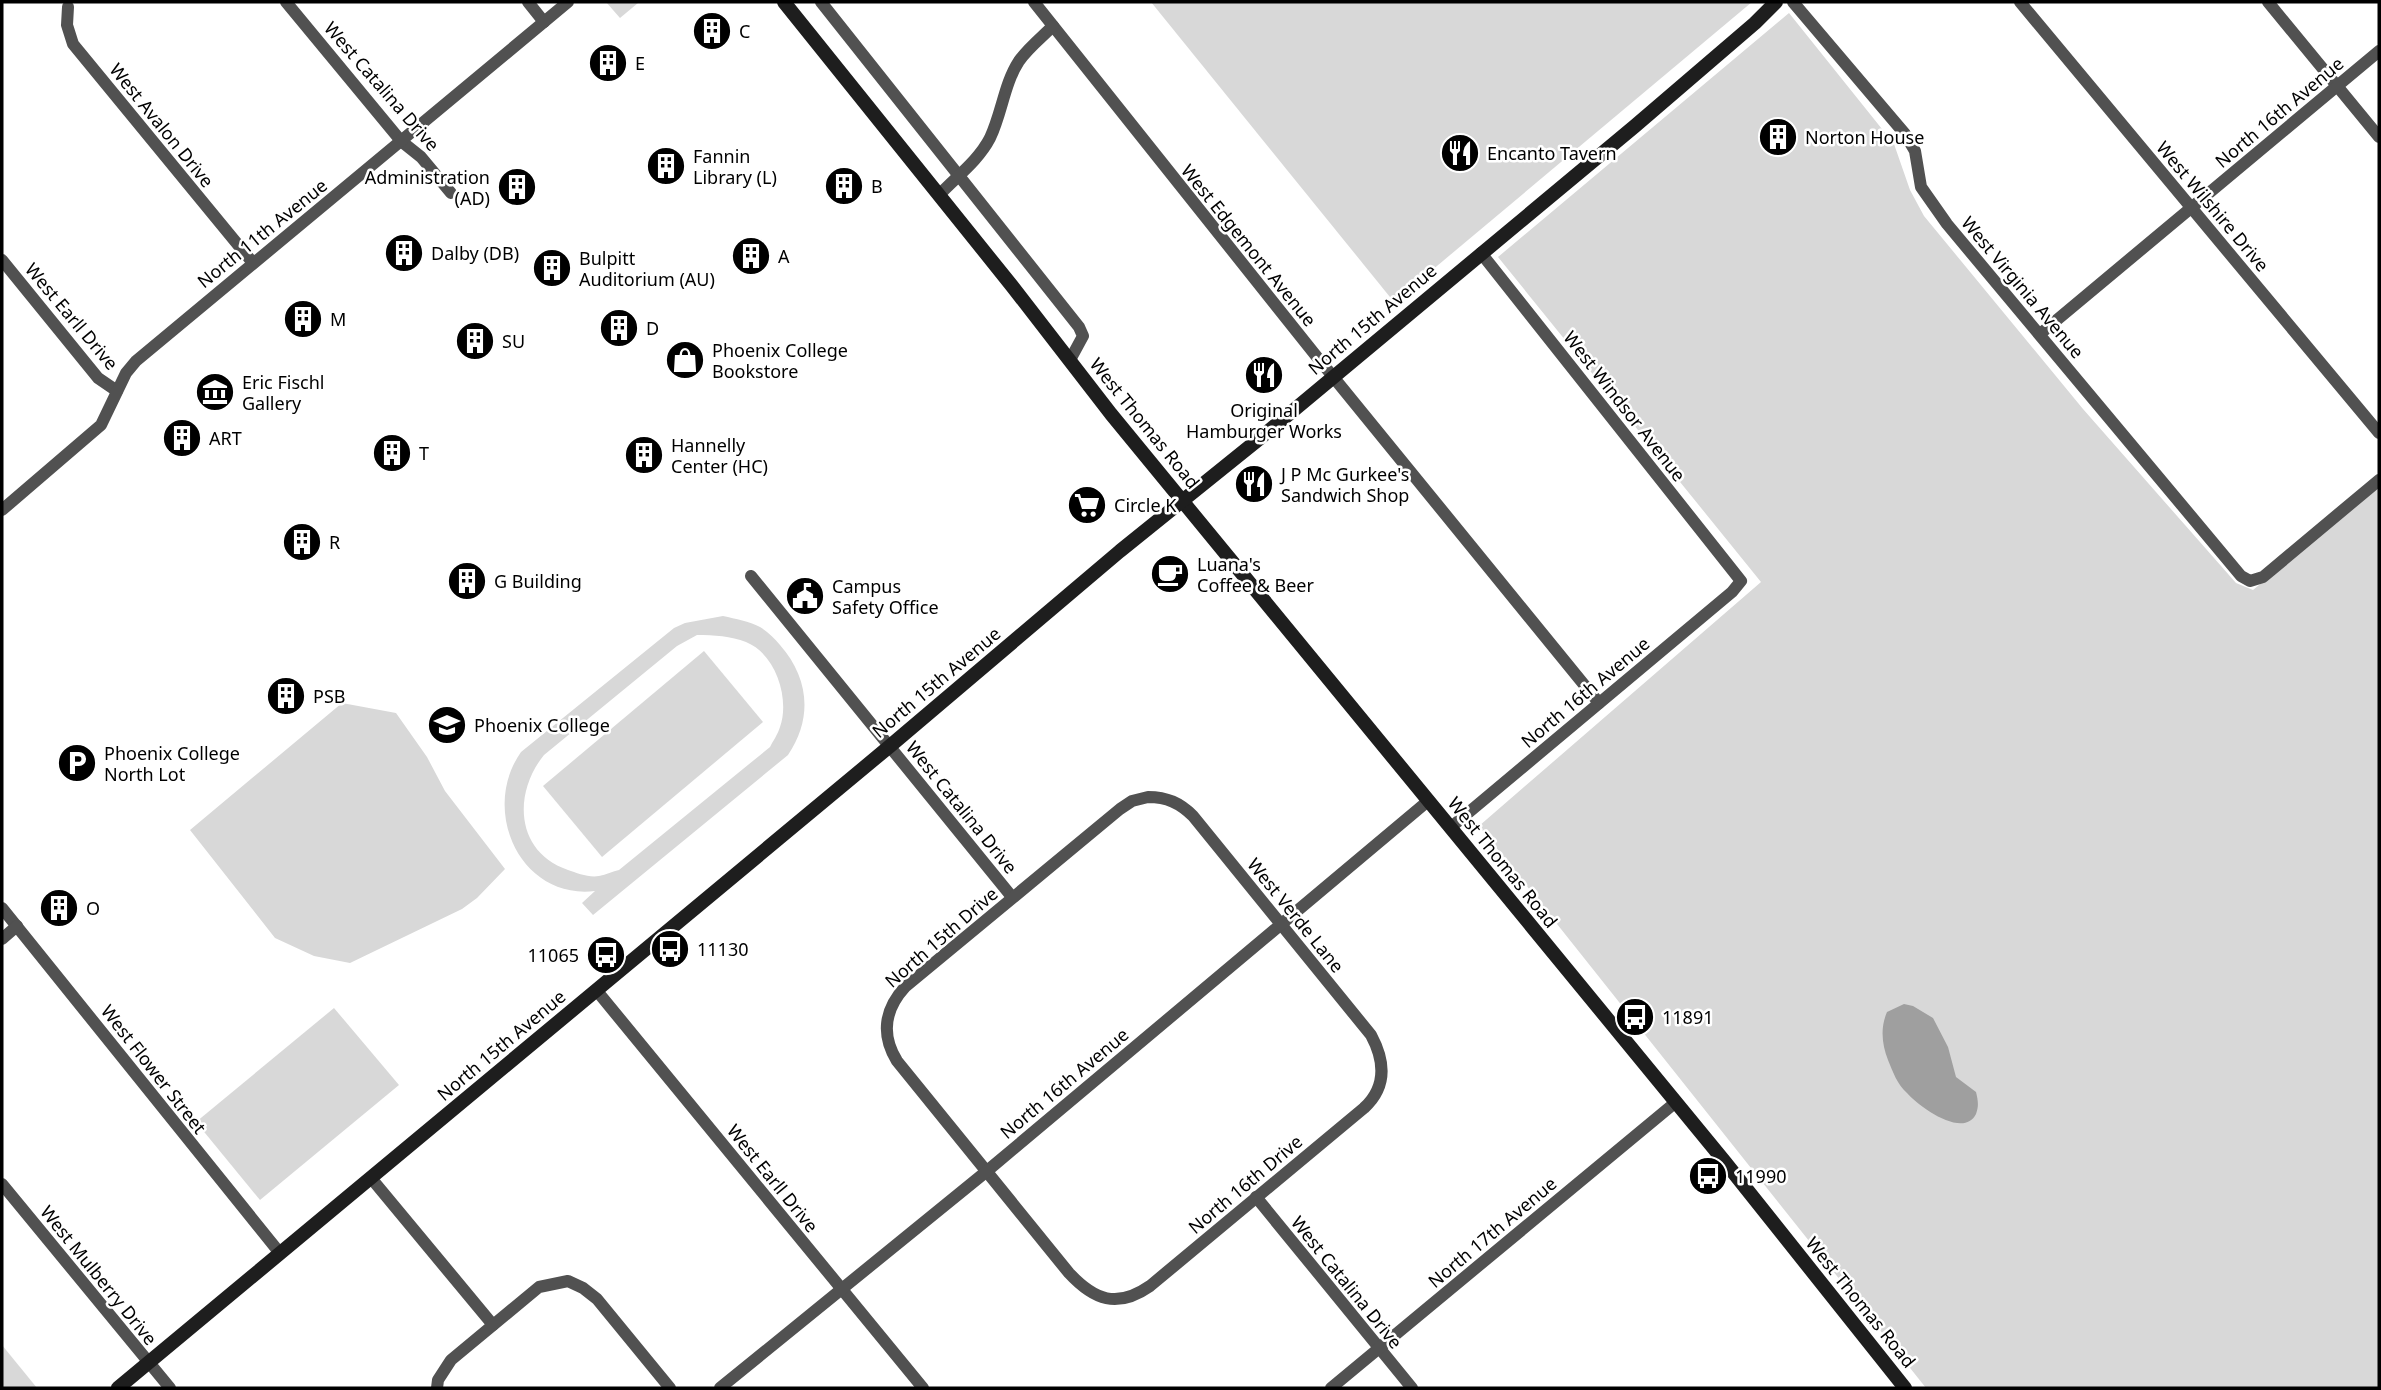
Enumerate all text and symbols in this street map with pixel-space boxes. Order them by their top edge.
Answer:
building icon: C [691,10,733,52]
street label: West Catalina Drive [319,16,445,156]
place label: C [739,19,750,43]
building icon: E [587,42,629,84]
place label: E [635,51,645,75]
street label: North 16th Avenue [2210,51,2348,173]
street label: West Avalon Drive [105,58,219,192]
building icon: Norton House [1757,116,1799,158]
place label: Norton House [1805,125,1924,149]
restaurant icon: Encanto Tavern [1439,132,1481,174]
street label: West Wilshire Drive [2151,136,2275,276]
place label: Encanto Tavern [1487,141,1617,165]
place label: Fannin Library (L) [693,144,777,189]
building icon: Fannin Library (L) [645,145,687,187]
street label: West Edgemont Avenue [1176,159,1322,331]
place label: Administration (AD) [365,165,490,210]
building icon: B [823,165,865,207]
building icon: Administration (AD) [496,166,538,208]
street label: North 11th Avenue [192,173,332,293]
place label: B [871,174,883,198]
street label: West Virginia Avenue [1956,211,2090,363]
building icon: Dalby (DB) [383,232,425,274]
building icon: A [730,235,772,277]
place label: Dalby (DB) [431,241,519,265]
place label: A [778,244,790,268]
place label: Bulpitt Auditorium (AU) [579,246,715,291]
building icon: Bulpitt Auditorium (AU) [531,247,573,289]
street label: West Earll Drive [20,258,124,374]
street label: North 15th Avenue [1303,258,1441,380]
building icon: M [282,298,324,340]
place label: M [330,307,346,331]
building icon: D [598,307,640,349]
place label: D [646,316,659,340]
building icon: SU [454,320,496,362]
street label: West Windsor Avenue [1559,326,1691,486]
place label: SU [502,329,525,353]
place label: Phoenix College Bookstore [712,338,848,383]
shop icon: Phoenix College Bookstore [664,339,706,381]
street label: West Thomas Road [1085,353,1205,493]
restaurant icon: Original Hamburger Works [1243,354,1285,396]
place label: Eric Fischl Gallery [242,370,324,415]
museum icon: Eric Fischl Gallery [194,371,236,413]
place label: Original Hamburger Works [1186,398,1342,443]
building icon: ART [161,417,203,459]
place label: ART [209,426,242,450]
building icon: T [371,432,413,474]
place label: Hannelly Center (HC) [671,433,768,478]
building icon: Hannelly Center (HC) [623,434,665,476]
place label: T [419,441,429,465]
place label: J P Mc Gurkee's Sandwich Shop [1279,462,1409,507]
restaurant icon: J P Mc Gurkee's Sandwich Shop [1233,463,1275,505]
supermarket icon: Circle K [1066,484,1108,526]
place label: Circle K [1114,493,1177,517]
building icon: R [281,521,323,563]
place label: R [329,530,340,554]
place label: Luana's Coffee & Beer [1197,552,1314,597]
cafe icon: Luana's Coffee & Beer [1149,553,1191,595]
building icon: G Building [446,560,488,602]
place label: G Building [494,569,582,593]
place label: Campus Safety Office [832,574,939,619]
public building icon: Campus Safety Office [784,575,826,617]
street label: North 15th Avenue [867,621,1005,743]
street label: North 16th Avenue [1516,631,1654,753]
building icon: PSB [265,675,307,717]
place label: PSB [313,684,345,708]
school or university icon: Phoenix College [426,704,468,746]
place label: Phoenix College [474,713,610,737]
street label: West Catalina Drive [901,736,1023,878]
place label: Phoenix College North Lot [104,741,240,786]
parking icon: Phoenix College North Lot [56,742,98,784]
street label: West Thomas Road [1443,792,1563,932]
street label: West Verde Lane [1242,853,1350,977]
street label: North 15th Drive [880,881,1002,993]
building icon: O [38,887,80,929]
place label: O [86,896,100,920]
bus stop icon: 11130 [649,928,691,970]
bus stop icon: 11065 [585,934,627,976]
place label: 11130 [697,937,748,961]
place label: 11065 [528,943,579,967]
street label: North 15th Avenue [432,984,570,1106]
bus stop icon: 11891 [1614,996,1656,1038]
street label: West Flower Street [96,1000,212,1139]
place label: 11891 [1662,1005,1713,1029]
street label: North 16th Avenue [995,1022,1133,1144]
street label: West Earll Drive [722,1119,824,1237]
street label: North 16th Drive [1183,1129,1307,1239]
bus stop icon: 11990 [1687,1155,1729,1197]
place label: 11990 [1735,1164,1786,1188]
street label: North 17th Avenue [1423,1171,1561,1293]
street label: West Mulberry Drive [35,1200,163,1350]
street label: West Catalina Drive [1286,1211,1408,1353]
street label: West Thomas Road [1801,1232,1921,1372]

